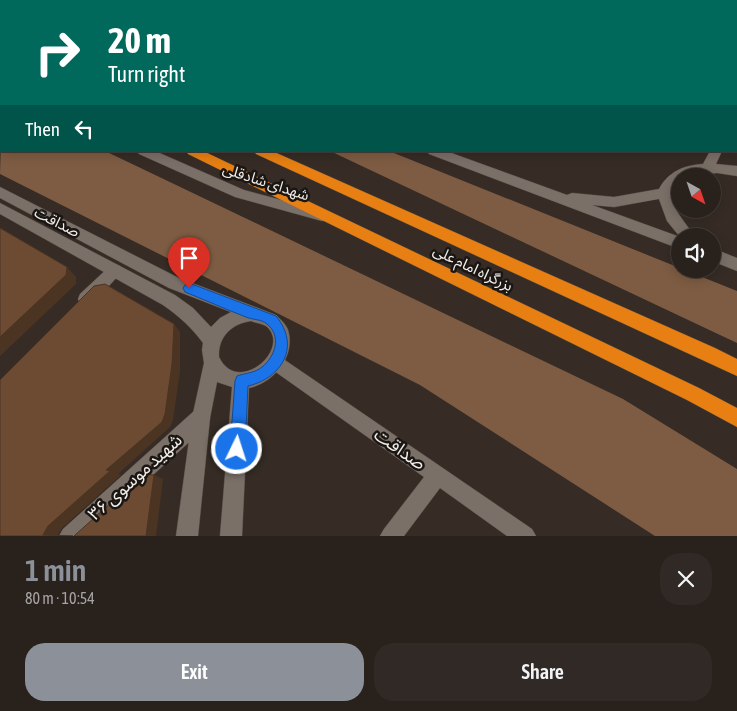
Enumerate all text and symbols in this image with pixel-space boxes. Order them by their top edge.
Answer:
icon: right [25,20,90,85]
text: 20 m [108,20,171,60]
text: Turn right [108,61,185,87]
icon: left [70,115,98,143]
text: Then [25,118,60,140]
street label: شهدای شادقلی [220,160,312,205]
north arrow [671,168,721,218]
map controls [671,168,721,278]
street label: صداقت [32,203,83,240]
button: sound [671,228,721,278]
pin [168,237,210,288]
street label: بزرگراه امام علی [429,241,516,297]
icon: arrive [175,244,203,272]
position arrow [210,422,262,474]
street label: صداقت [371,423,430,474]
street label: شهید موسوی ۳۶ [83,429,187,525]
text: 1 min [25,553,86,587]
button: close [660,553,712,605]
text: 80 m · 10:54 [25,589,95,607]
button: Exit [25,643,364,701]
button: Share [374,643,712,701]

